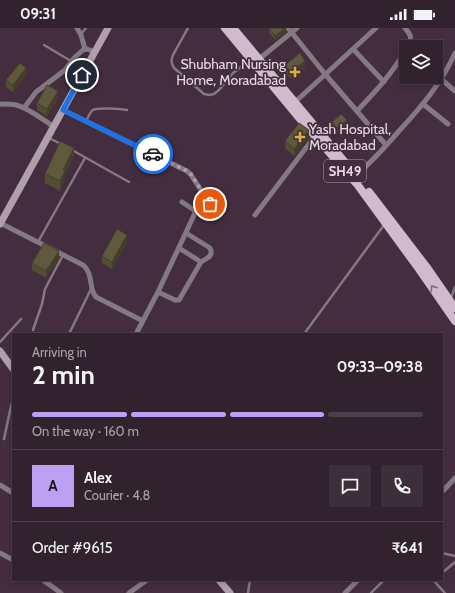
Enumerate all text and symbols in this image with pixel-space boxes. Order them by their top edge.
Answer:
text: 09:31 [20,5,56,23]
map controls [399,40,443,84]
button: layers [399,40,443,84]
place label: Shubham Nursing Home, Moradabad [176,55,287,89]
pin [65,58,99,92]
icon: home [71,64,93,86]
marker: Shubham Nursing Home, Moradabad [289,66,301,78]
place label: Yash Hospital, Moradabad [308,120,391,154]
marker: Yash Hospital, Moradabad [294,131,306,143]
courier [133,134,173,174]
icon: car [142,143,164,165]
road number: SH49 [324,160,366,182]
pin [193,187,227,221]
icon: bag [199,193,221,215]
one-way arrow [431,286,438,293]
text: Arriving in [32,344,87,360]
text: 09:33–09:38 [337,358,423,376]
text: 2 min [32,359,95,391]
text: On the way · 160 m [32,423,139,439]
button: chat [329,465,371,507]
button: phone [381,465,423,507]
text: Alex [84,469,112,487]
text: A [48,477,58,495]
text: Courier · 4.8 [84,487,150,503]
text: Order #9615 [32,539,113,557]
text: ₹641 [392,539,423,557]

